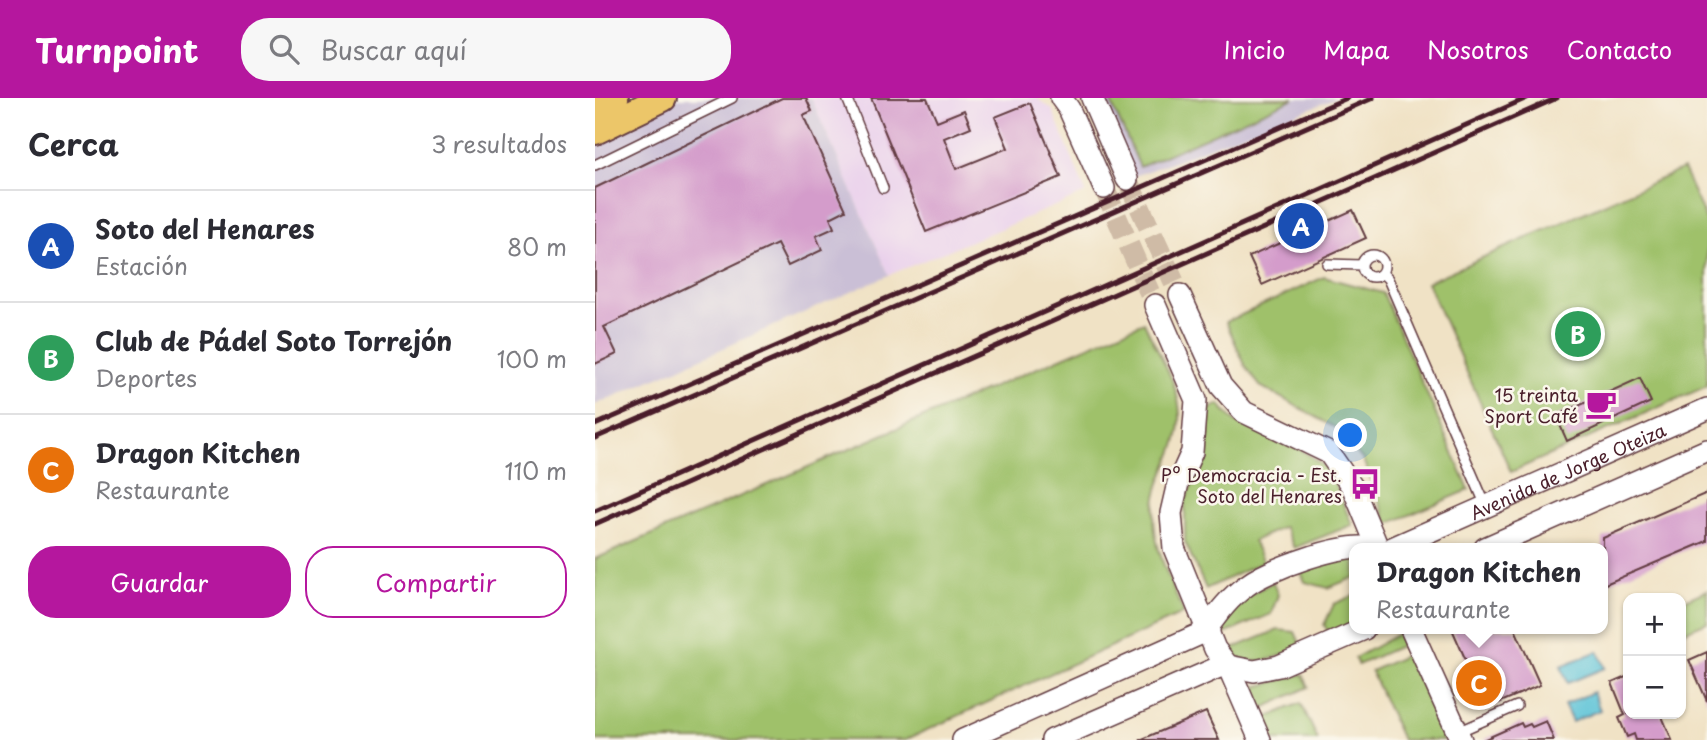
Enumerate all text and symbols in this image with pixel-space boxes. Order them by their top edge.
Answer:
search box [241,18,731,81]
text: Turnpoint [35,24,199,74]
icon: search [265,30,303,68]
text: Buscar aquí [321,30,467,69]
text: Inicio [1224,31,1285,67]
text: Mapa [1323,31,1389,67]
text: Nosotros [1427,31,1529,67]
text: Contacto [1567,31,1672,67]
text: Cerca [28,121,119,166]
text: 3 resultados [431,126,567,161]
pin: A [1278,200,1324,252]
text: Soto del Henares [95,209,315,248]
text: A [42,229,60,264]
text: 80 m [507,229,567,264]
text: Estación [95,248,188,283]
pin: B [1555,308,1601,360]
text: Club de Pádel Soto Torrejón [95,321,452,360]
text: B [43,341,59,376]
text: 100 m [497,341,567,376]
text: Deportes [95,360,197,395]
place label: 15 treinta Sport Café [1484,381,1579,429]
cafe icon: 15 treinta Sport Café [1584,387,1618,421]
street label: Avenida de Jorge Oteiza [1465,415,1670,526]
your location [1333,418,1367,452]
text: Dragon Kitchen [95,433,301,472]
text: C [42,453,60,488]
text: 110 m [505,453,567,488]
place label: Pº Democracia - Est. Soto del Henares [1161,461,1342,509]
bus stop icon: Pº Democracia - Est. Soto del Henares [1348,467,1382,501]
text: Restaurante [95,472,230,507]
popup [1349,543,1608,634]
button: Guardar [28,546,291,618]
button: Compartir [305,546,567,618]
text: Dragon Kitchen [1376,552,1581,591]
text: Restaurante [1376,591,1511,626]
map controls [1623,593,1686,719]
button: + [1623,593,1686,656]
button: − [1623,656,1686,719]
pin: C [1456,657,1502,709]

